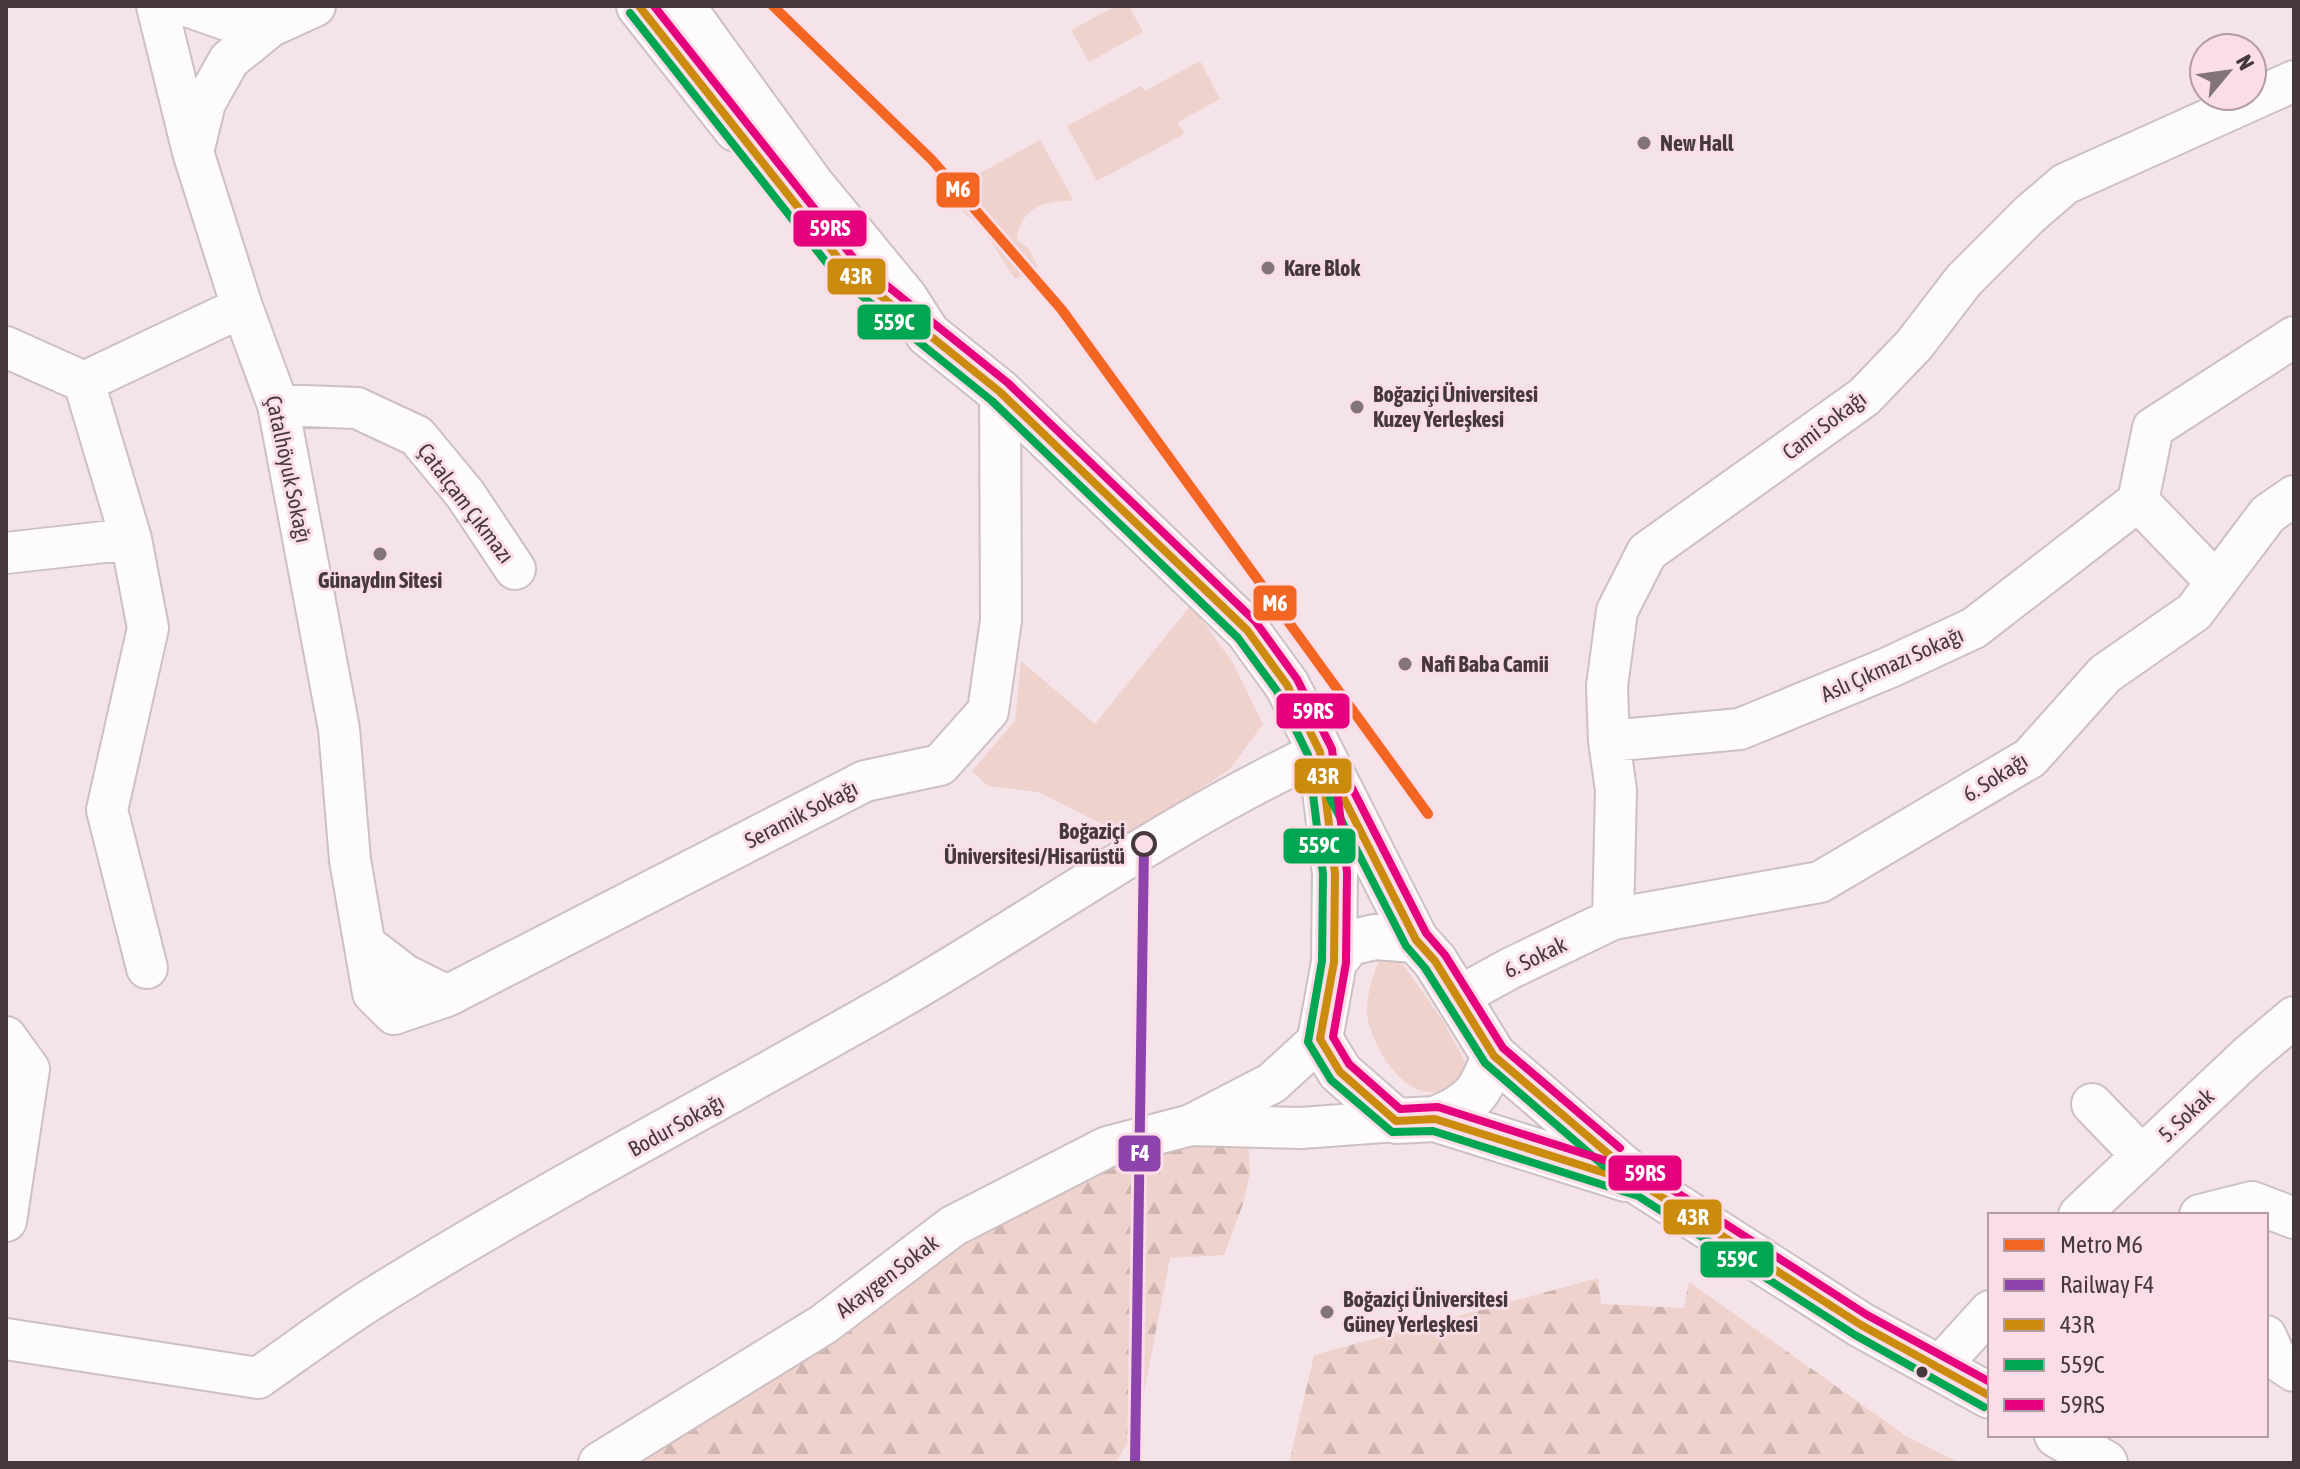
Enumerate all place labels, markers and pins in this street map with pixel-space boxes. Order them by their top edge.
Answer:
place label: New Hall [1660,130,1735,156]
marker: New Hall [1635,134,1653,152]
place label: Kare Blok [1284,255,1360,281]
marker: Kare Blok [1259,259,1277,277]
place label: Boğaziçi Üniversitesi Kuzey Yerleşkesi [1373,381,1538,432]
marker: Boğaziçi Üniversitesi Kuzey Yerleşkesi [1348,398,1366,416]
marker: Günaydın Sitesi [371,545,389,563]
place label: Günaydın Sitesi [318,567,442,593]
place label: Nafi Baba Camii [1421,651,1549,677]
marker: Nafi Baba Camii [1396,655,1414,673]
place label: Boğaziçi Üniversitesi/Hisarüstü [944,818,1125,869]
marker: Boğaziçi Üniversitesi/Hisarüstü [1132,832,1156,856]
place label: Boğaziçi Üniversitesi Güney Yerleşkesi [1343,1286,1508,1337]
marker: Boğaziçi Üniversitesi Güney Yerleşkesi [1318,1303,1336,1321]
unlabelled marker [1914,1364,1930,1380]

